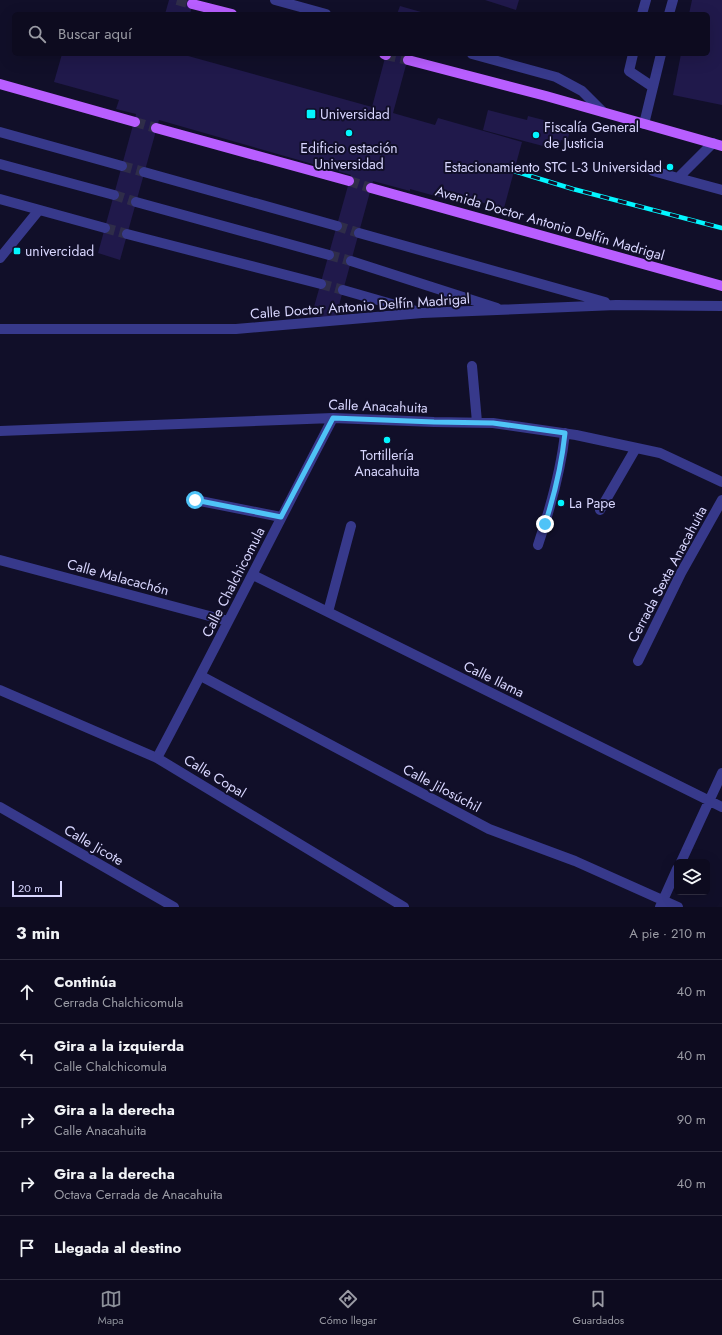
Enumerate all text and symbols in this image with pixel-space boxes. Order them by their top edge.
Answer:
search box [12,12,710,56]
icon: search [26,23,48,45]
text: Buscar aquí [58,23,132,45]
place label: Universidad [320,104,390,124]
marker: Universidad [305,108,317,120]
place label: Fiscalía General de Justicia [544,117,639,153]
marker: Edificio estación Universidad [344,128,354,138]
marker: Fiscalía General de Justicia [531,130,541,140]
place label: Edificio estación Universidad [300,138,398,174]
place label: Estacionamiento STC L-3 Universidad [444,157,662,177]
marker: Estacionamiento STC L-3 Universidad [665,162,675,172]
street label: Avenida Doctor Antonio Delfín Madrigal [433,181,667,265]
place label: univercidad [25,241,94,261]
marker: univercidad [12,246,22,256]
street label: Calle Doctor Antonio Delfín Madrigal [250,288,470,324]
street label: Calle Anacahuita [328,394,428,418]
marker: Tortillería Anacahuita [382,435,392,445]
place label: Tortillería Anacahuita [354,445,420,481]
route start [186,491,204,509]
place label: La Pape [569,493,615,513]
marker: La Pape [556,498,566,508]
street label: Cerrada Sexta Anacahuita [622,502,712,646]
route end [536,515,554,533]
street label: Calle Chalchicomula [197,523,269,641]
street label: Calle Malacachón [65,554,171,600]
street label: Calle Ilama [460,656,528,702]
street label: Calle Copal [180,750,250,802]
street label: Calle Jilosúchil [399,759,485,817]
street label: Calle Jicote [60,820,128,870]
map controls [674,859,710,895]
button: layers [674,859,710,895]
scale bar [12,879,62,898]
text: 20 m [18,880,43,896]
text: 3 min [16,921,60,945]
text: A pie · 210 m [629,924,706,943]
text: Continúa [54,971,116,993]
icon: ahead [16,981,38,1003]
text: 40 m [677,982,706,1001]
text: Cerrada Chalchicomula [54,993,183,1012]
text: Gira a la izquierda [54,1035,184,1057]
icon: left [16,1045,38,1067]
text: 40 m [677,1046,706,1065]
text: Calle Chalchicomula [54,1057,167,1076]
text: Gira a la derecha [54,1099,175,1121]
icon: right [16,1109,38,1131]
text: 90 m [677,1110,706,1129]
text: Calle Anacahuita [54,1121,146,1140]
text: Gira a la derecha [54,1163,175,1185]
icon: right [16,1173,38,1195]
text: 40 m [677,1174,706,1193]
text: Octava Cerrada de Anacahuita [54,1185,223,1204]
icon: arrive [16,1237,38,1259]
text: Llegada al destino [54,1237,181,1259]
tab: Mapa [98,1288,124,1328]
tab: Cómo llegar [319,1288,377,1328]
tab: Guardados [572,1288,624,1328]

